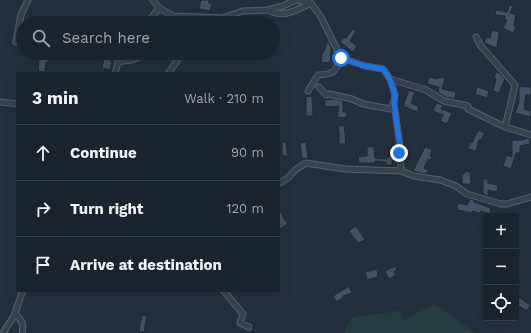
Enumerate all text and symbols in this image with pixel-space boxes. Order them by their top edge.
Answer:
search box [16,16,280,60]
icon: search [30,27,52,49]
text: Search here [62,29,150,47]
route start [332,49,350,67]
text: 3 min [32,88,78,108]
text: Walk · 210 m [184,91,264,106]
icon: ahead [32,142,54,164]
text: Continue [70,144,137,162]
route end [390,144,408,162]
text: 90 m [231,145,264,160]
icon: right [32,198,54,220]
text: Turn right [70,200,143,218]
text: 120 m [226,201,264,216]
map controls [483,213,519,321]
button: + [483,213,519,249]
button: − [483,249,519,285]
icon: arrive [32,254,54,276]
text: Arrive at destination [70,256,222,274]
button: locate [483,285,519,321]

